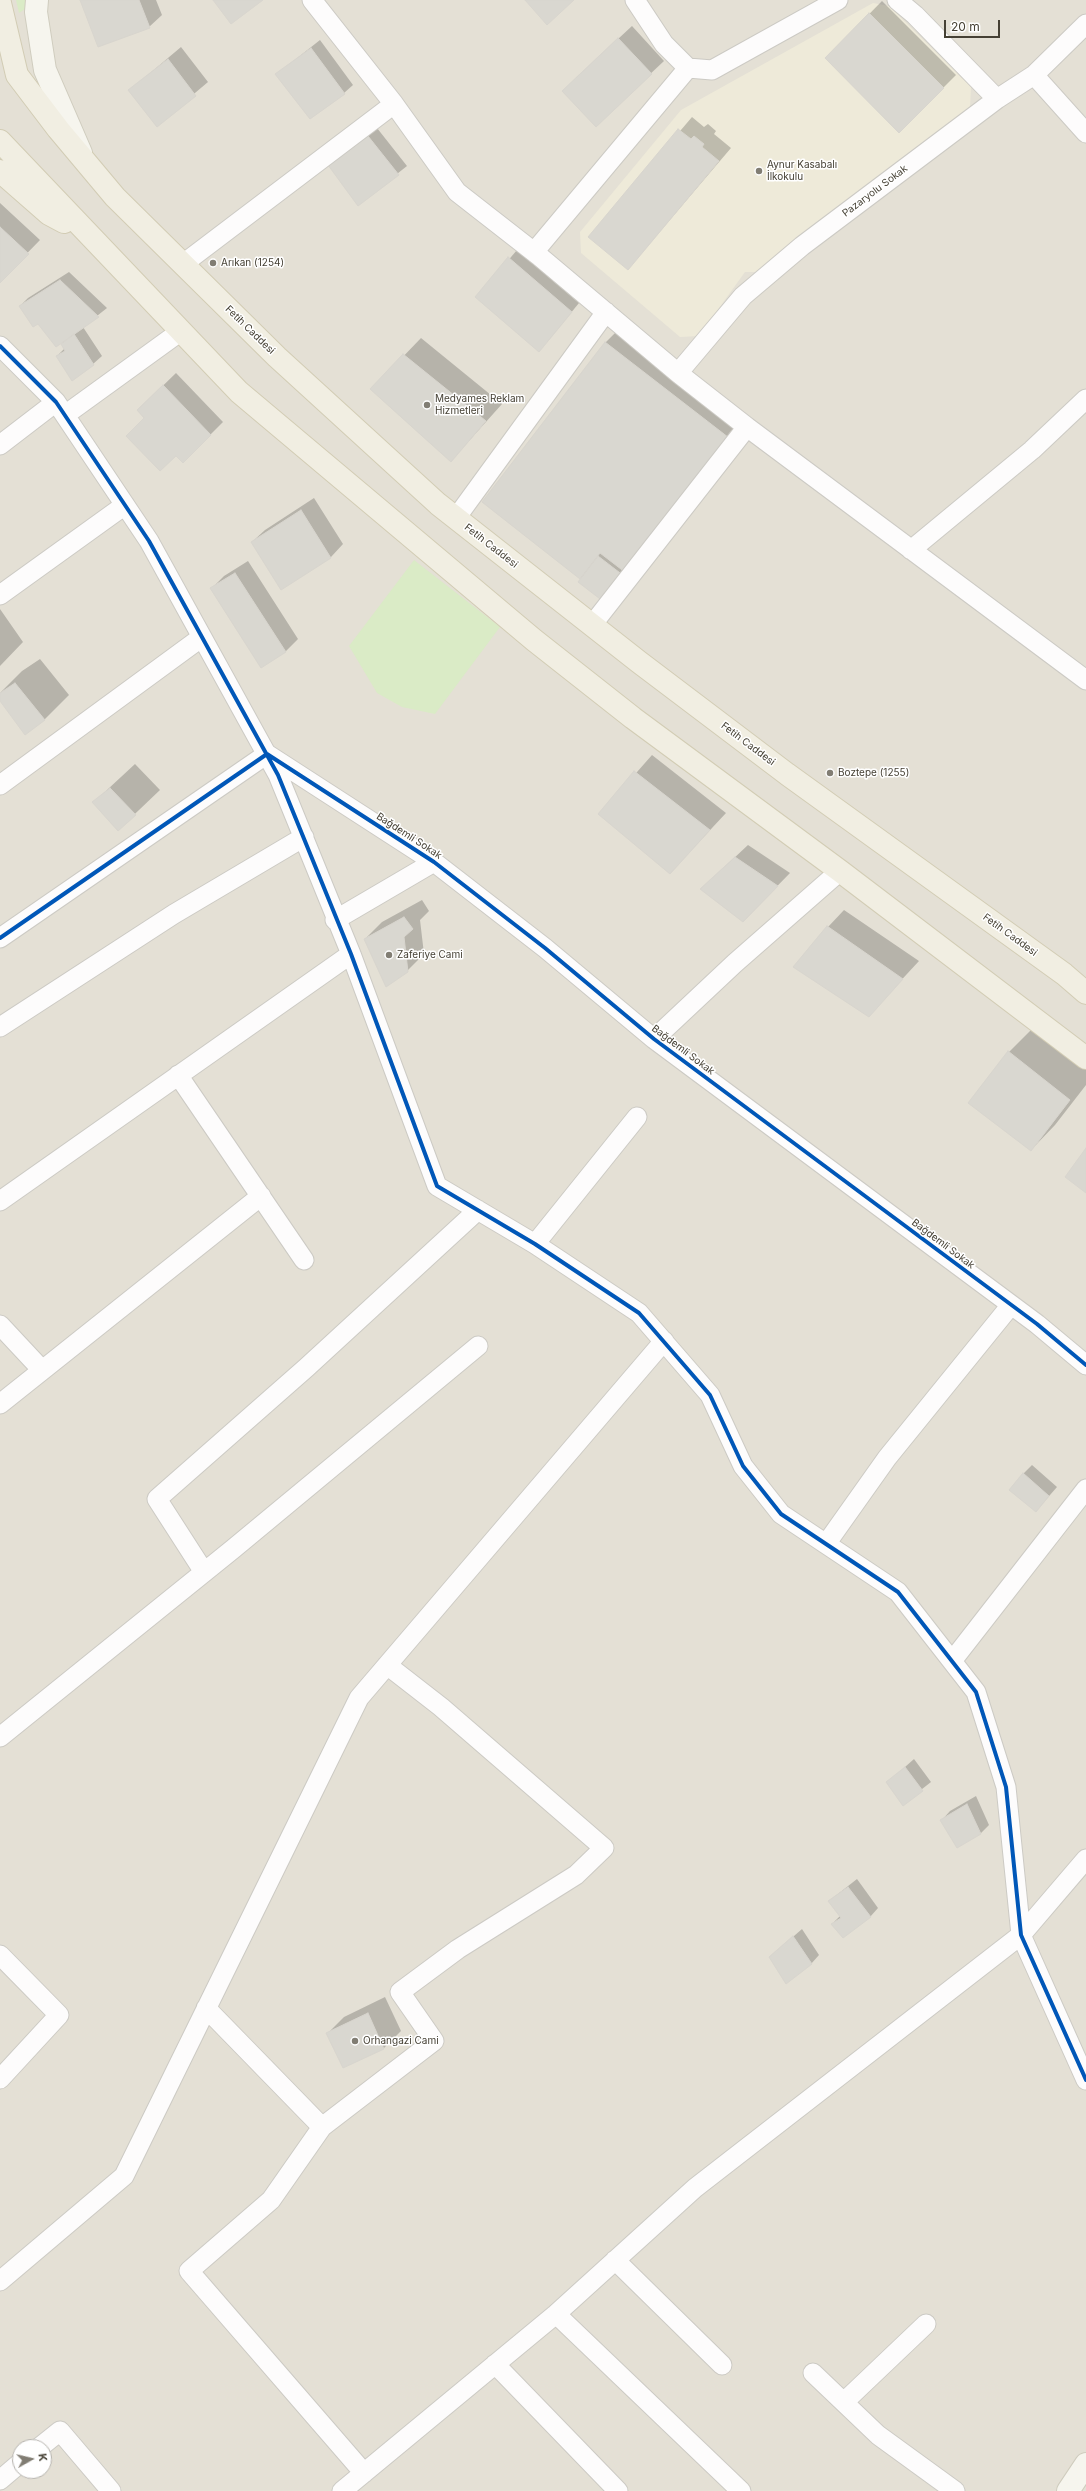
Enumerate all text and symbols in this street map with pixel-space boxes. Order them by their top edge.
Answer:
scale bar [946,12,1002,38]
text: 20 m [951,19,980,34]
place label: Aynur Kasabalı İlkokulu [767,159,837,182]
street label: Pazaryolu Sokak [840,163,910,219]
marker: Aynur Kasabalı İlkokulu [754,166,764,176]
place label: Arıkan (1254) [221,257,284,269]
marker: Arıkan (1254) [208,258,218,268]
street label: Fetih Caddesi [223,303,277,357]
place label: Medyames Reklam Hizmetleri [435,393,524,416]
marker: Medyames Reklam Hizmetleri [422,400,432,410]
street label: Fetih Caddesi [462,521,520,571]
street label: Fetih Caddesi [719,720,777,768]
place label: Boztepe (1255) [838,767,909,779]
marker: Boztepe (1255) [825,768,835,778]
street label: Bağdemli Sokak [374,810,444,862]
street label: Fetih Caddesi [980,911,1040,959]
place label: Zaferiye Cami [397,949,463,961]
marker: Zaferiye Cami [384,950,394,960]
street label: Bağdemli Sokak [649,1022,717,1078]
street label: Bağdemli Sokak [909,1216,977,1272]
place label: Orhangazi Cami [363,2035,439,2047]
marker: Orhangazi Cami [350,2036,360,2046]
north arrow [12,2439,52,2479]
text: K [35,2453,50,2462]

